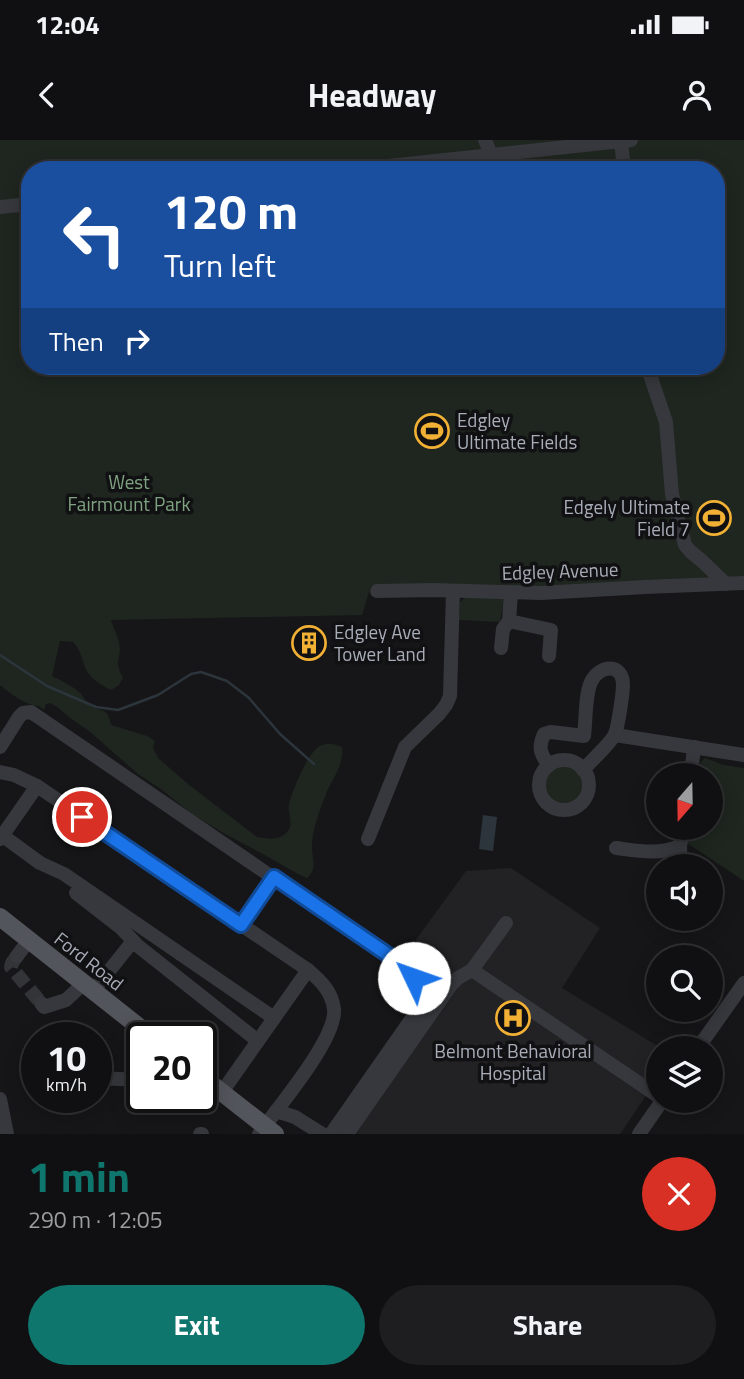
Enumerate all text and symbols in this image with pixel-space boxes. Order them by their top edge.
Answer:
text: 12:04 [35,5,100,44]
text: Headway [308,71,436,119]
icon: back [28,76,66,114]
icon: person [678,76,716,114]
text: 120 m [164,173,298,248]
icon: left [49,189,140,280]
text: Turn left [164,241,276,289]
text: Then [49,322,104,361]
icon: right [118,322,156,360]
place label: Edgley Ultimate Fields [457,405,577,456]
sports icon: Edgley Ultimate Fields [413,412,451,450]
park label: West Fairmount Park [68,467,191,518]
place label: Edgely Ultimate Field 7 [563,492,690,543]
sports icon: Edgely Ultimate Field 7 [695,499,733,537]
street label: Edgley Avenue [501,554,619,587]
place label: Edgley Ave Tower Land [334,617,426,668]
building icon: Edgley Ave Tower Land [290,624,328,662]
north arrow [646,763,723,840]
map controls [646,763,723,1113]
pin [52,787,112,847]
icon: arrive [63,798,101,836]
button: sound [646,854,723,931]
street label: Ford Road [48,924,130,997]
position arrow [377,941,451,1015]
button: search [646,945,723,1022]
hospital icon: Belmont Behavioral Hospital [494,999,532,1037]
speed limit sign: 20 [126,1022,217,1113]
text: 10 [47,1031,86,1085]
place label: Belmont Behavioral Hospital [434,1036,592,1087]
button: layers [646,1036,723,1113]
text: km/h [46,1071,87,1098]
text: 1 min [28,1144,130,1208]
button: close [642,1157,716,1231]
text: 290 m · 12:05 [28,1202,163,1237]
button: Exit [28,1285,365,1365]
button: Share [379,1285,716,1365]

